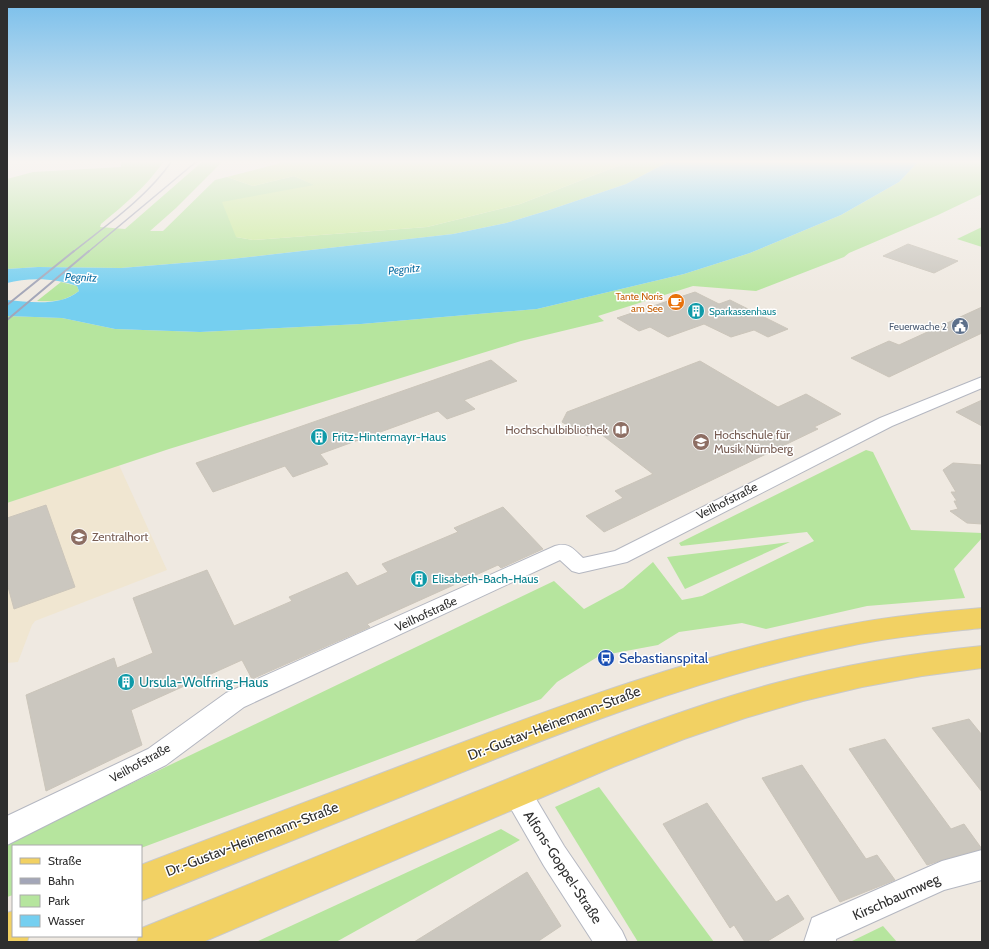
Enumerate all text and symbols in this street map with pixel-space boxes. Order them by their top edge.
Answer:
water label: Pegnitz [387,260,421,278]
water label: Pegnitz [65,269,98,285]
place label: Tante Noris am See [615,290,663,315]
cafe icon: Tante Noris am See [666,292,686,312]
building icon: Sparkassenhaus [686,301,706,321]
place label: Sparkassenhaus [709,305,776,318]
public building icon: Feuerwache 2 [950,316,970,336]
place label: Feuerwache 2 [889,320,947,333]
library icon: Hochschulbibliothek [611,420,631,440]
place label: Hochschulbibliothek [505,422,609,437]
building icon: Fritz-Hintermayr-Haus [309,427,329,447]
place label: Hochschule für Musik Nürnberg [714,427,794,456]
place label: Fritz-Hintermayr-Haus [332,429,446,444]
school or university icon: Hochschule für Musik Nürnberg [691,432,711,452]
street label: Veilhofstraße [694,479,760,522]
school or university icon: Zentralhort [69,527,89,547]
place label: Zentralhort [92,529,148,544]
building icon: Elisabeth-Bach-Haus [409,569,429,589]
place label: Elisabeth-Bach-Haus [432,571,539,586]
street label: Veilhofstraße [392,593,459,634]
bus stop icon: Sebastianspital [596,648,616,668]
place label: Sebastianspital [619,649,709,667]
building icon: Ursula-Wolfring-Haus [116,672,136,692]
place label: Ursula-Wolfring-Haus [139,673,269,691]
street label: Dr.-Gustav-Heinemann-Straße [465,682,643,764]
street label: Veilhofstraße [107,740,173,785]
street label: Dr.-Gustav-Heinemann-Straße [163,798,341,880]
street label: Alfons-Goppel-Straße [520,807,606,927]
legend [12,845,142,937]
text: Straße [48,853,81,868]
street label: Kirschbaumweg [850,869,943,924]
text: Bahn [48,873,74,888]
text: Park [48,893,70,908]
text: Wasser [48,913,85,928]

